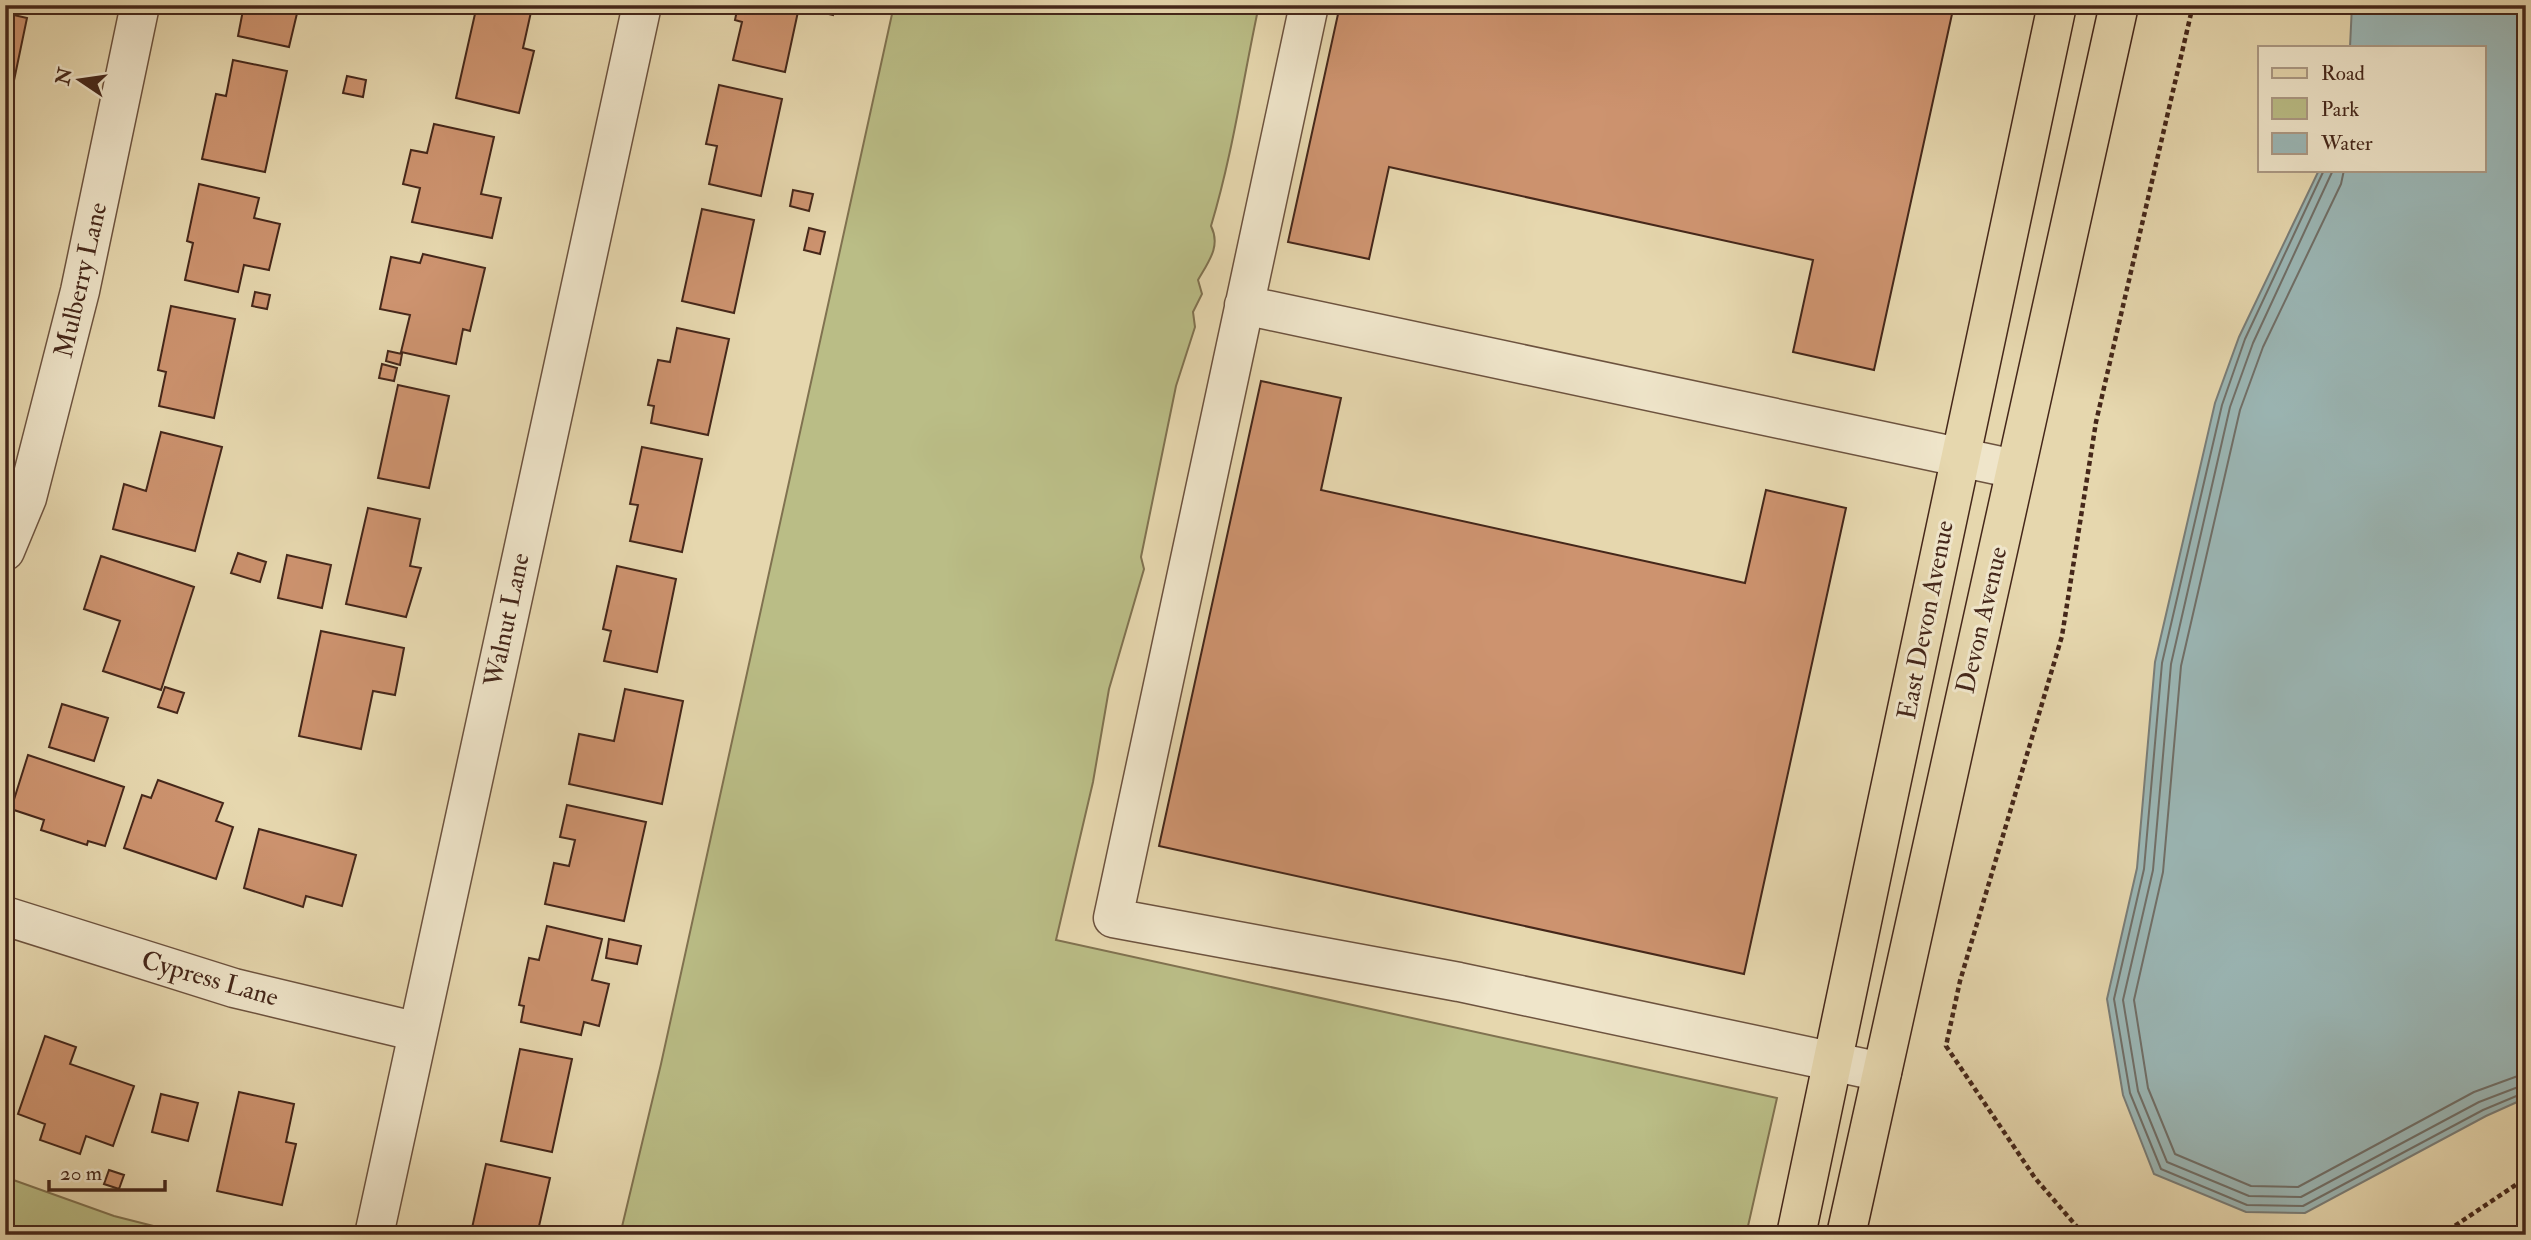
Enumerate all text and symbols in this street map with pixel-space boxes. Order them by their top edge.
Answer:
north arrow [46,46,116,116]
legend [2258,46,2486,172]
text: Road [2321,60,2366,87]
text: N [51,64,78,88]
text: Park [2321,96,2359,123]
text: Water [2320,130,2373,157]
street label: Mulberry Lane [48,199,114,361]
street label: East Devon Avenue [1891,518,1961,722]
street label: Devon Avenue [1950,543,2014,697]
street label: Walnut Lane [477,550,537,691]
street label: Cypress Lane [138,944,282,1015]
scale bar [49,1149,164,1193]
text: 20 m [60,1160,102,1187]

